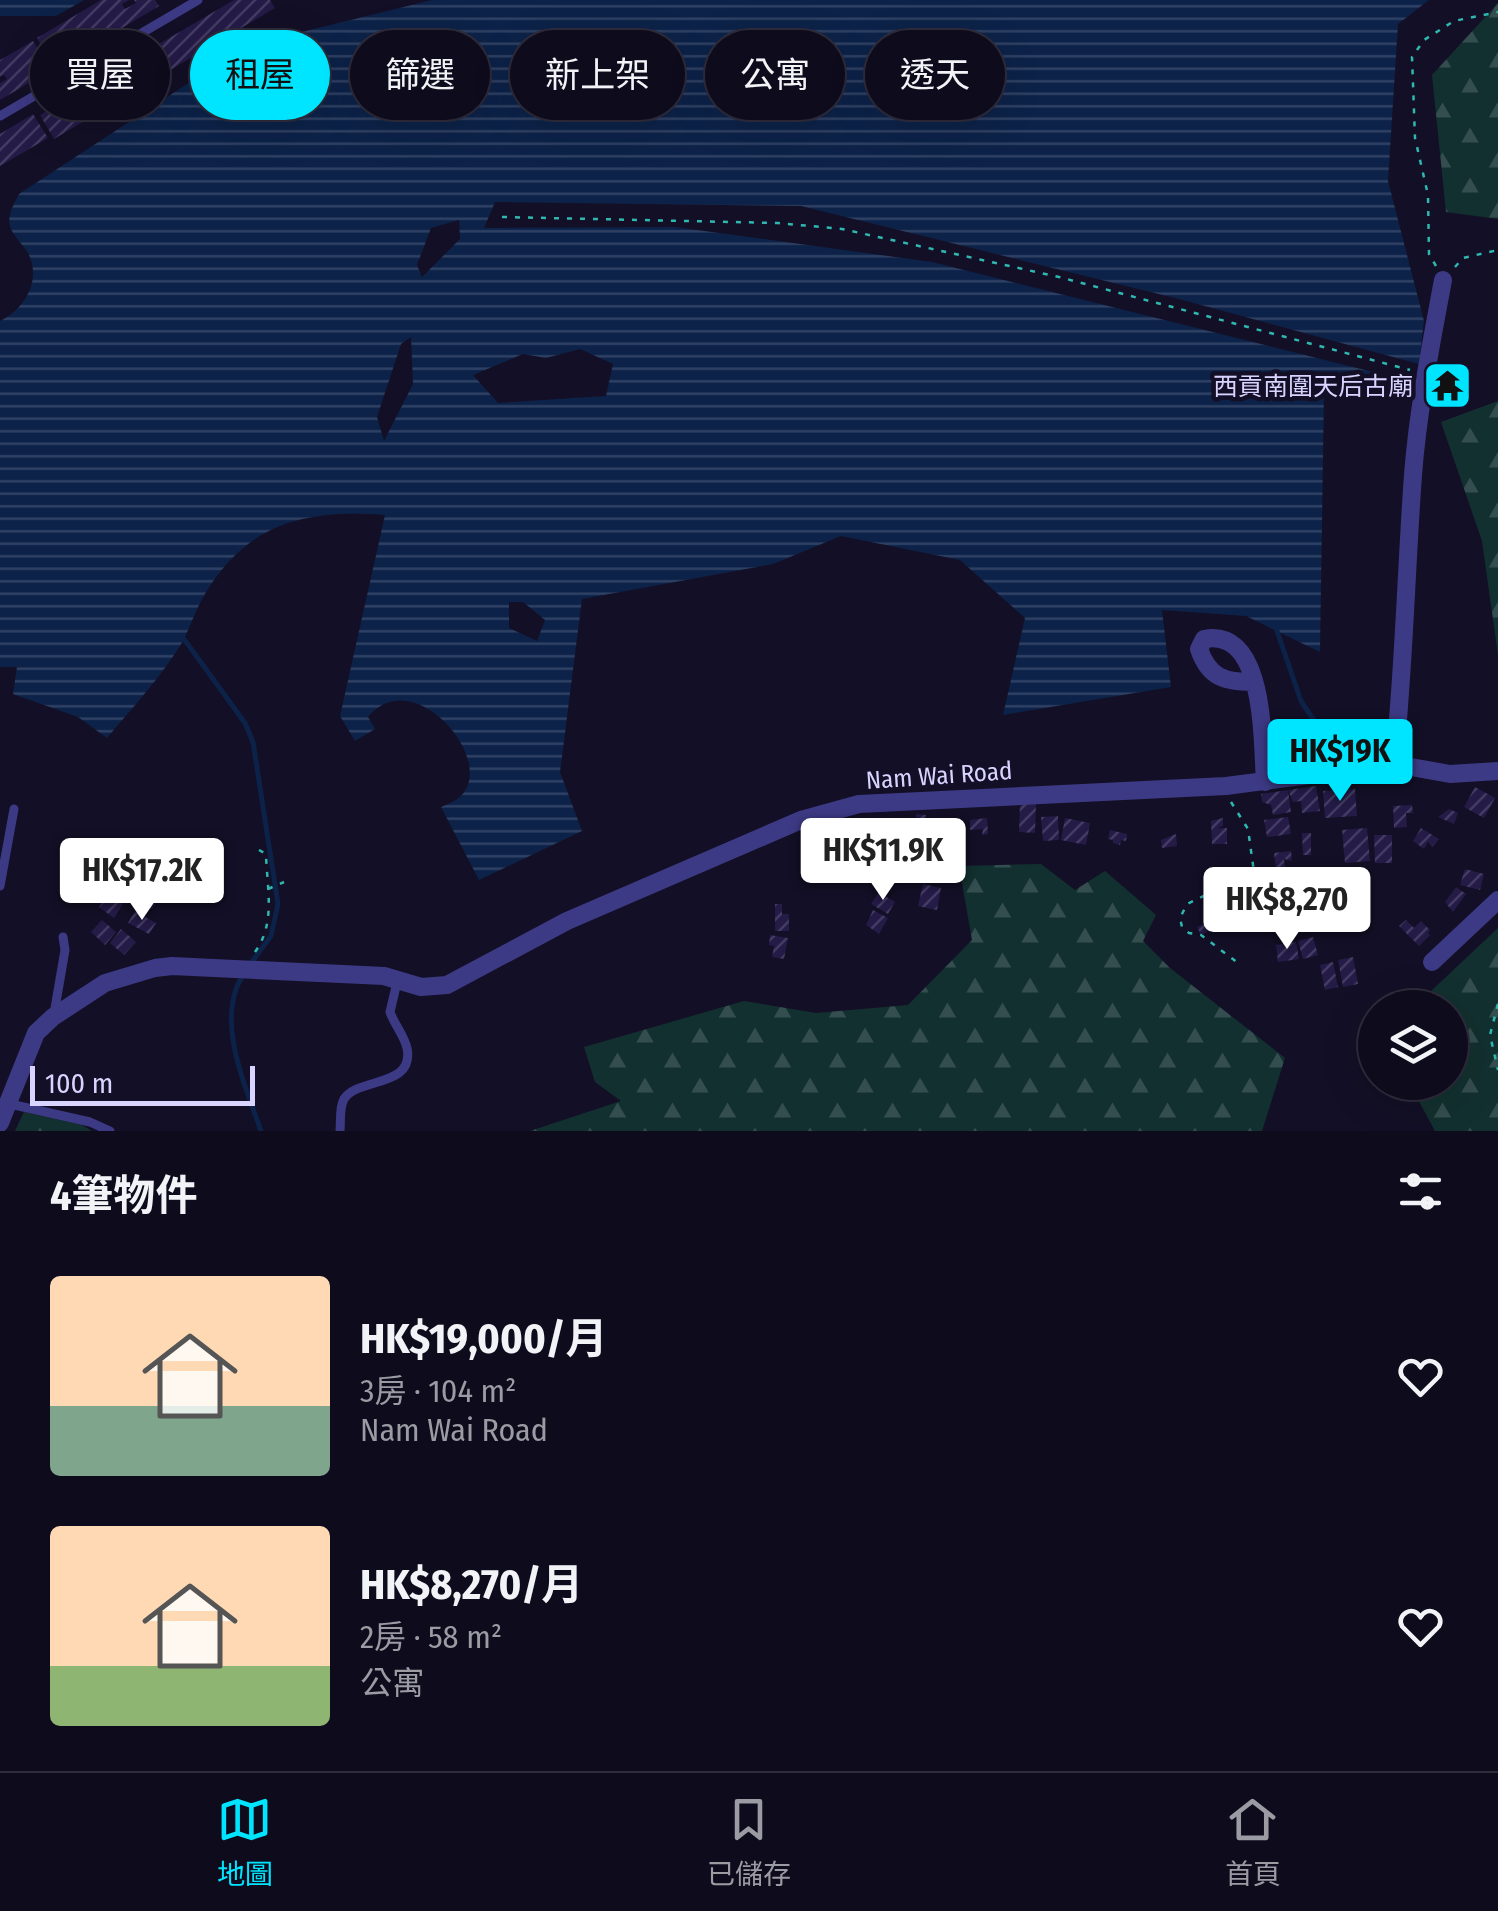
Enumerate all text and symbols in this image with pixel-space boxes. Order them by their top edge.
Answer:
chip: 買屋 [30,30,170,120]
chip: 租屋 [190,30,330,120]
chip: 篩選 [350,30,490,120]
chip: 新上架 [510,30,685,120]
chip: 公寓 [705,30,845,120]
chip: 透天 [865,30,1005,120]
temple icon: 西貢南圍天后古廟 [1422,360,1474,412]
place label: 西貢南圍天后古廟 [1213,372,1413,402]
pin: HK$19K [1259,719,1421,804]
text: HK$19K [1290,732,1391,770]
street label: Nam Wai Road [865,756,1013,796]
pin: HK$11.9K [780,818,986,903]
text: HK$11.9K [823,831,943,869]
pin: HK$17.2K [39,838,245,923]
text: HK$17.2K [82,851,202,889]
pin: HK$8,270 [1184,867,1390,952]
text: HK$8,270 [1225,880,1349,918]
map controls [1358,990,1468,1100]
button: layers [1358,990,1468,1100]
scale bar [30,1061,255,1106]
text: 100 m [45,1067,113,1100]
icon: filters [1393,1164,1448,1219]
text: 4筆物件 [50,1171,198,1221]
text: HK$19,000/月 [360,1314,608,1364]
icon: home [130,1316,250,1436]
icon: heart [1393,1349,1448,1404]
text: 3房 · 104 m² [360,1372,516,1410]
text: Nam Wai Road [360,1411,548,1449]
text: HK$8,270/月 [360,1560,583,1610]
icon: home [130,1566,250,1686]
icon: heart [1393,1599,1448,1654]
text: 2房 · 58 m² [360,1618,502,1656]
text: 公寓 [360,1664,424,1702]
tab: 地圖 [217,1792,273,1892]
tab: 已儲存 [707,1792,791,1892]
tab: 首頁 [1225,1792,1281,1892]

